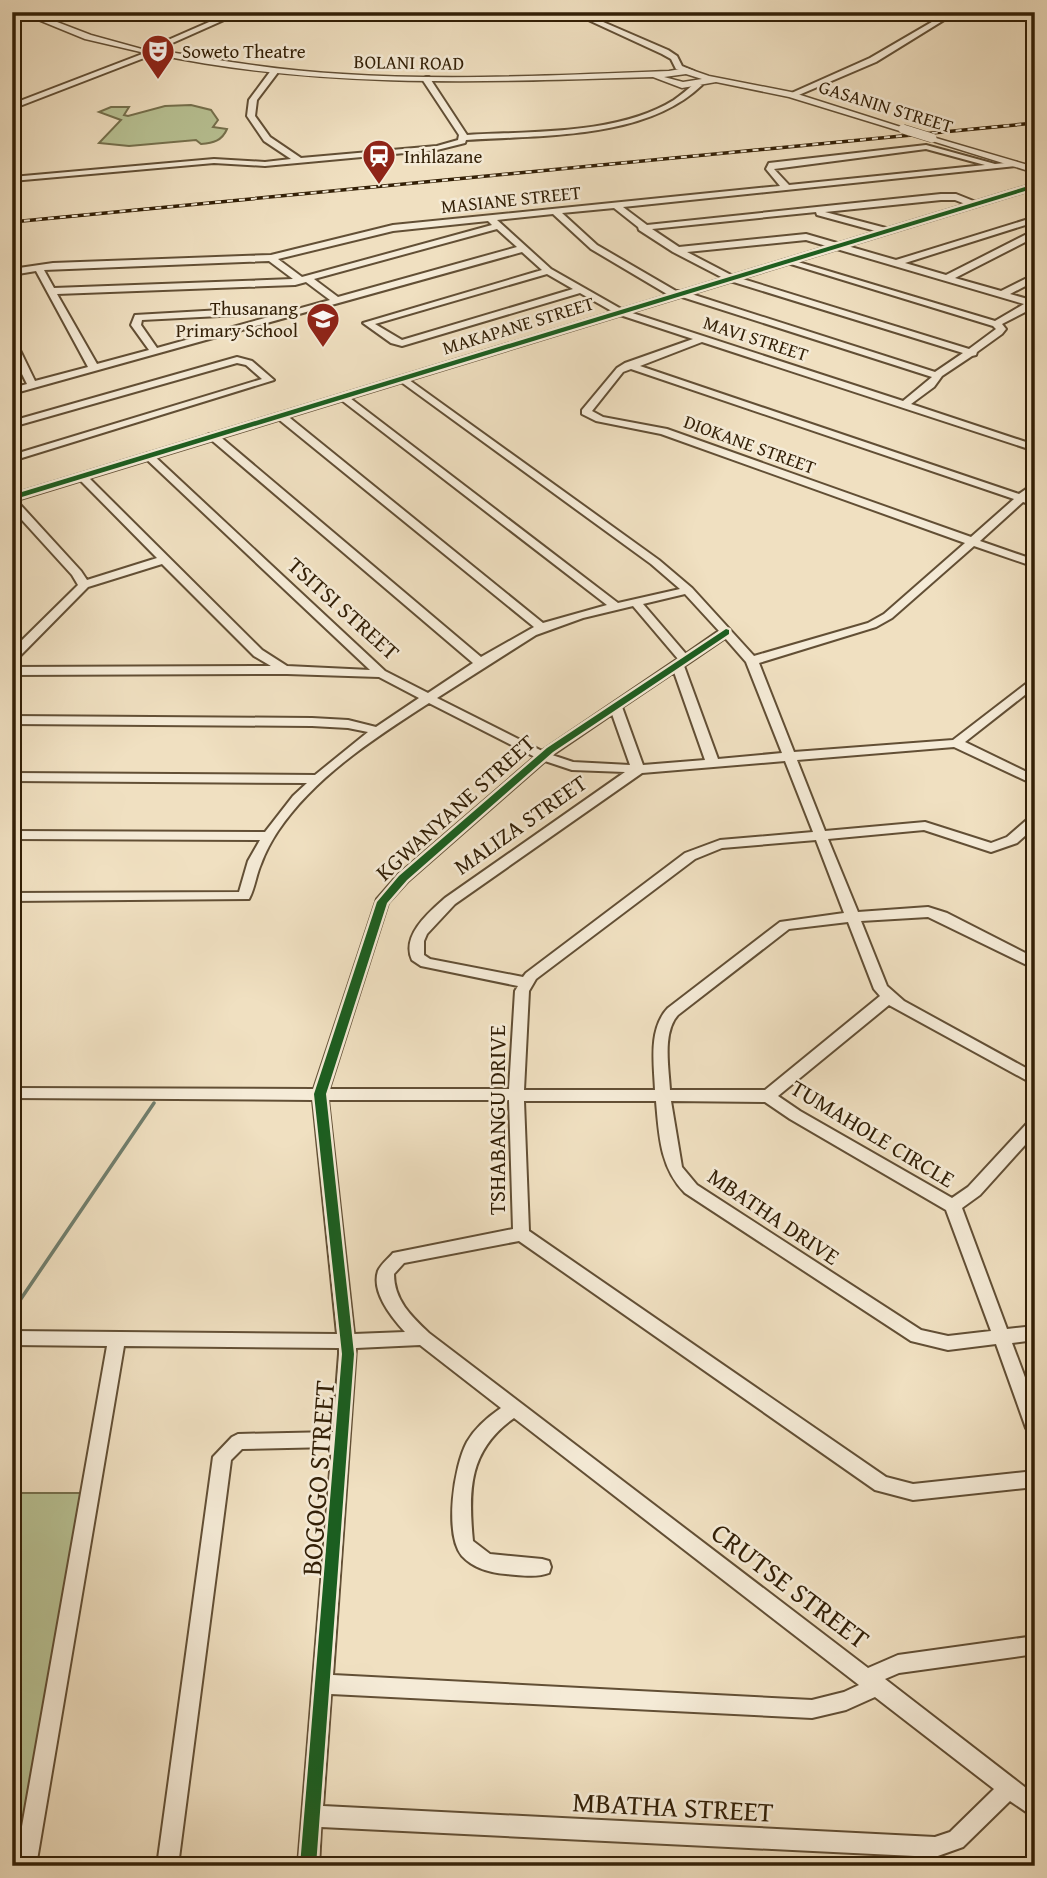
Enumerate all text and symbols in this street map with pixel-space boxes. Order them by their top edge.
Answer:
theatre icon: Soweto Theatre [139,32,177,81]
place label: Soweto Theatre [182,37,306,65]
street label: BOLANI ROAD [353,47,465,77]
street label: GASANIN STREET [815,72,957,140]
station icon: Inhlazane [360,137,398,186]
place label: Inhlazane [404,142,482,170]
street label: MASIANE STREET [440,178,583,220]
street label: MAKAPANE STREET [439,288,598,361]
place label: Thusanang Primary School [176,294,299,344]
school or university icon: Thusanang Primary School [304,300,342,349]
street label: MAVI STREET [700,308,812,368]
street label: DIOKANE STREET [680,407,820,481]
street label: TSITSI STREET [281,549,408,667]
street label: KGWANYANE STREET [368,726,542,888]
street label: MALIZA STREET [447,766,593,882]
street label: TSHABANGU DRIVE [480,1025,513,1215]
street label: TUMAHOLE CIRCLE [785,1071,961,1195]
street label: MBATHA DRIVE [701,1160,847,1272]
street label: BOGOGO STREET [290,1379,344,1577]
street label: CRUTSE STREET [703,1512,879,1658]
street label: MBATHA STREET [571,1780,775,1832]

